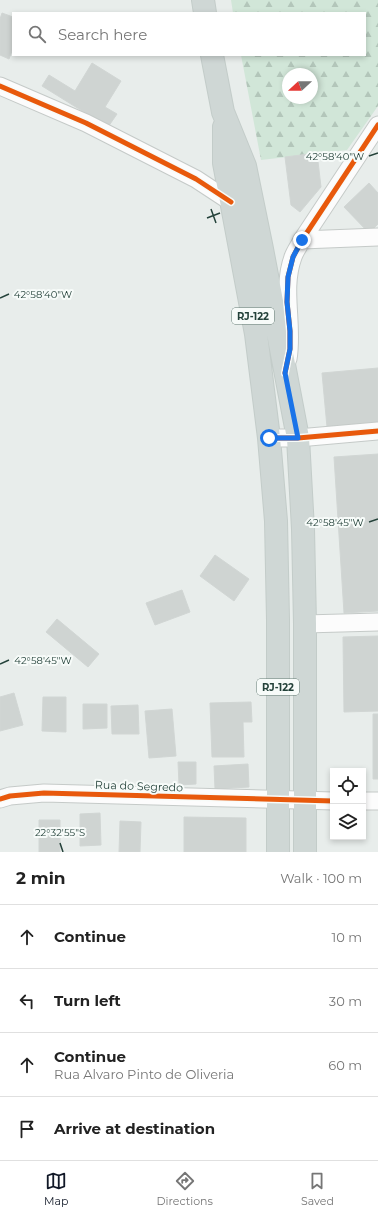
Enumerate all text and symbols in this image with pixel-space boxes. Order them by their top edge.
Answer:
search box [12,12,366,56]
icon: search [26,23,48,45]
text: Search here [58,25,147,44]
north arrow [282,68,318,104]
text: 42°58'40"W [306,150,364,163]
route end [293,231,311,249]
text: 42°58'40"W [14,288,72,301]
road number: RJ-122 [232,308,274,324]
route start [260,429,278,447]
text: 42°58'45"W [306,516,364,529]
text: 42°58'45"W [14,654,72,667]
road number: RJ-122 [257,679,299,695]
map controls [330,768,366,840]
button: locate [330,768,366,804]
street label: Rua do Segredo [95,777,183,795]
button: layers [330,804,366,840]
text: 22°32'55"S [35,826,85,839]
text: 2 min [16,868,66,888]
text: Walk · 100 m [280,870,362,886]
icon: ahead [16,926,38,948]
text: Continue [54,927,126,946]
text: 10 m [332,929,362,945]
icon: left [16,990,38,1012]
text: Turn left [54,991,121,1010]
text: 30 m [329,993,362,1009]
text: Continue [54,1047,126,1066]
icon: ahead [16,1054,38,1076]
text: 60 m [328,1057,362,1073]
text: Rua Alvaro Pinto de Oliveria [54,1066,234,1082]
icon: arrive [16,1118,38,1140]
text: Arrive at destination [54,1119,215,1138]
tab: Map [44,1170,68,1208]
tab: Directions [157,1170,213,1208]
tab: Saved [301,1170,334,1208]

